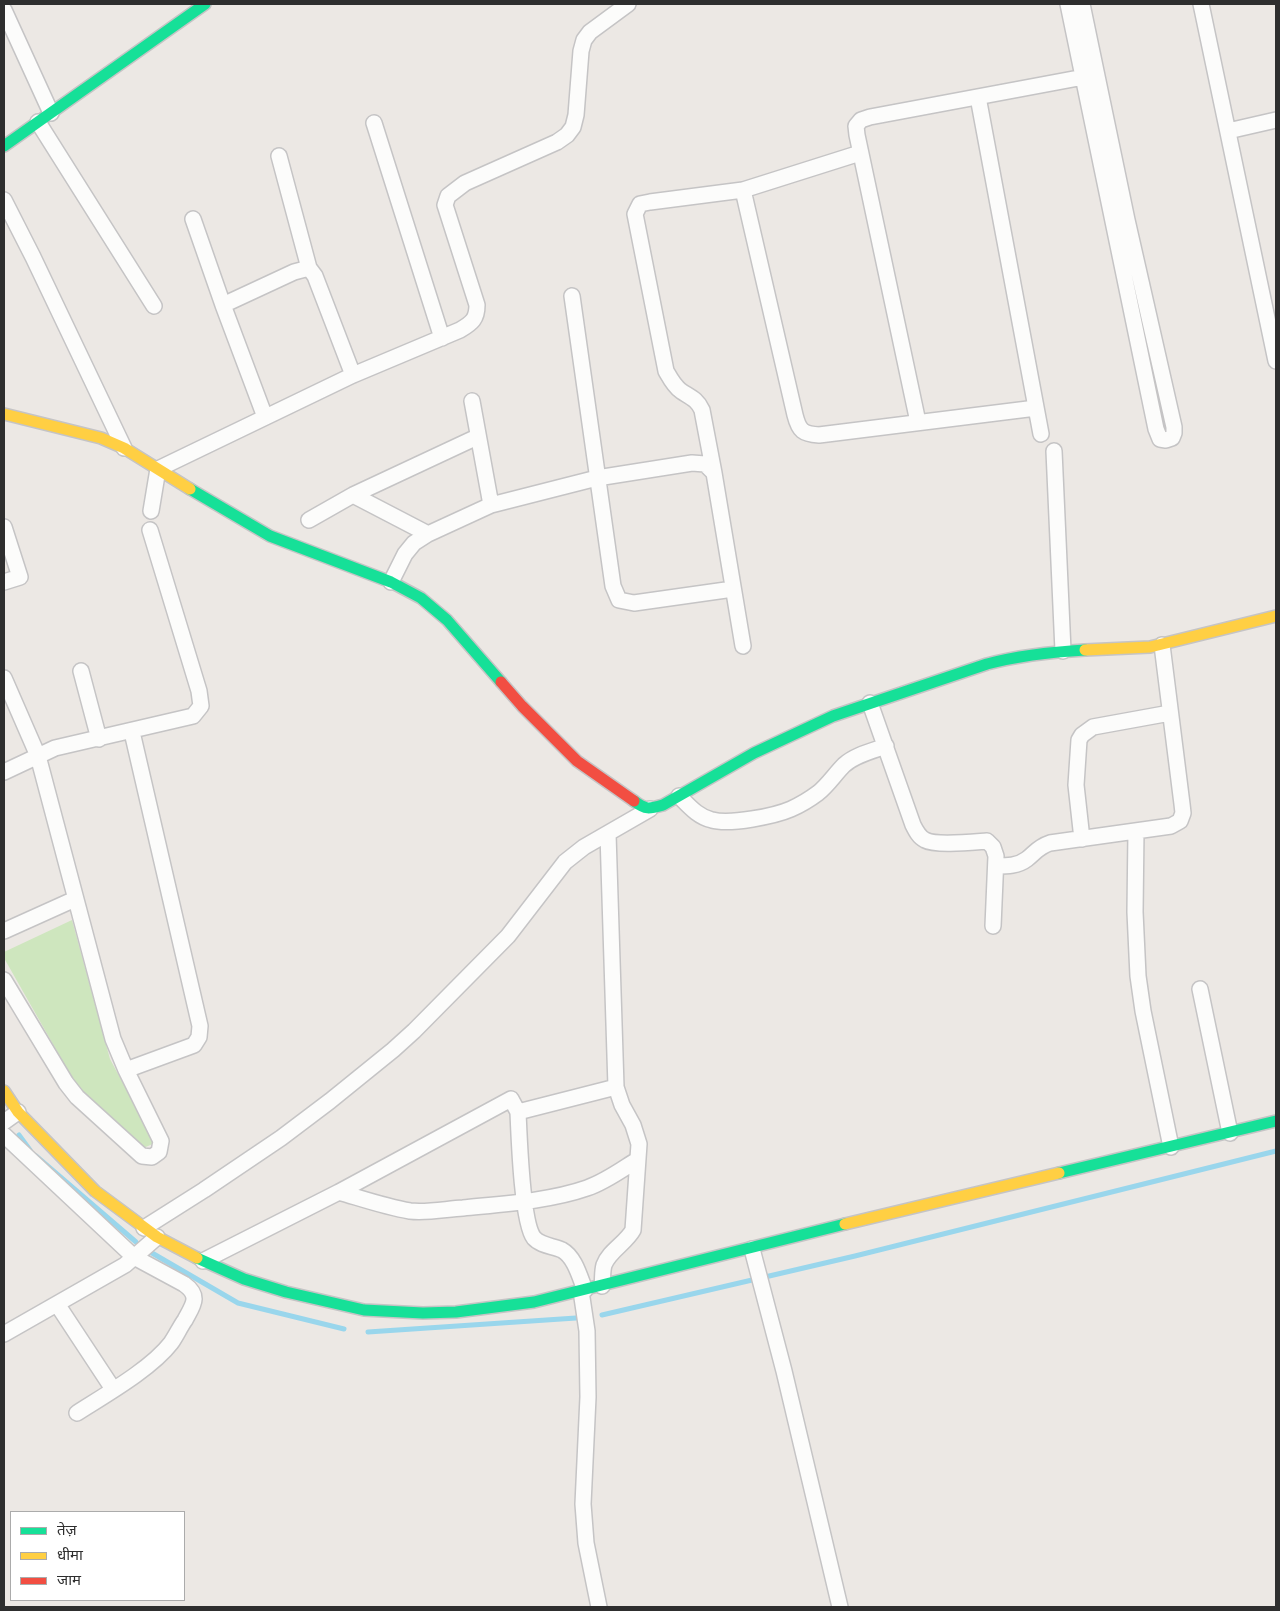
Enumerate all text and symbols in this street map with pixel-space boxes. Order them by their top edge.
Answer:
legend [10,1511,185,1601]
text: तेज़ [57,1520,77,1539]
text: धीमा [57,1545,83,1564]
text: जाम [57,1570,81,1589]

